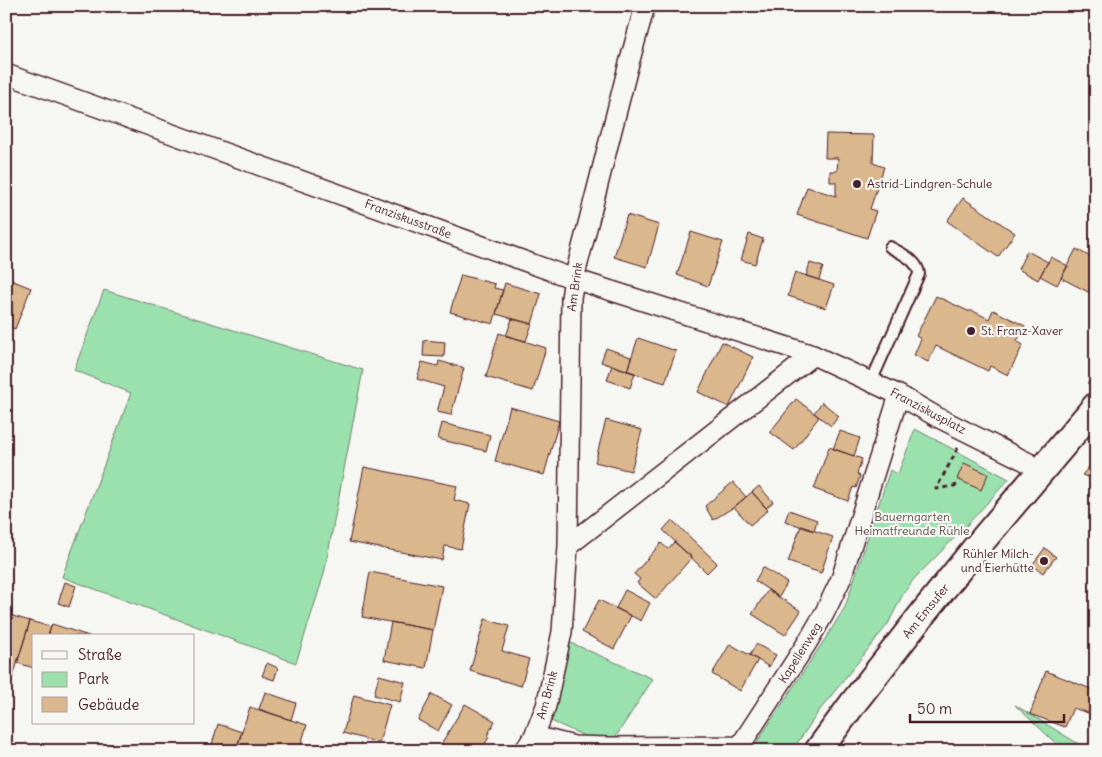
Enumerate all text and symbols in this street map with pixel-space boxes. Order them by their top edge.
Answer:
place label: Astrid-Lindgren-Schule [867,176,992,191]
marker: Astrid-Lindgren-Schule [851,178,863,190]
street label: Franziskusstraße [363,196,454,241]
street label: Am Brink [564,261,585,313]
place label: St. Franz-Xaver [981,323,1063,338]
marker: St. Franz-Xaver [965,325,977,337]
street label: Franziskusplatz [888,384,969,437]
park label: Bauerngarten Heimatfreunde Rühle [855,509,969,538]
place label: Rühler Milch- und Eierhütte [961,546,1034,575]
marker: Rühler Milch- und Eierhütte [1038,555,1050,567]
street label: Am Emsufer [899,580,952,641]
street label: Kapellenweg [775,620,824,686]
legend [32,634,195,724]
text: Straße [78,645,122,664]
text: Park [78,669,109,688]
street label: Am Brink [533,669,560,721]
scale bar [910,692,1063,724]
text: Gebäude [78,695,139,714]
text: 50 m [917,699,952,718]

